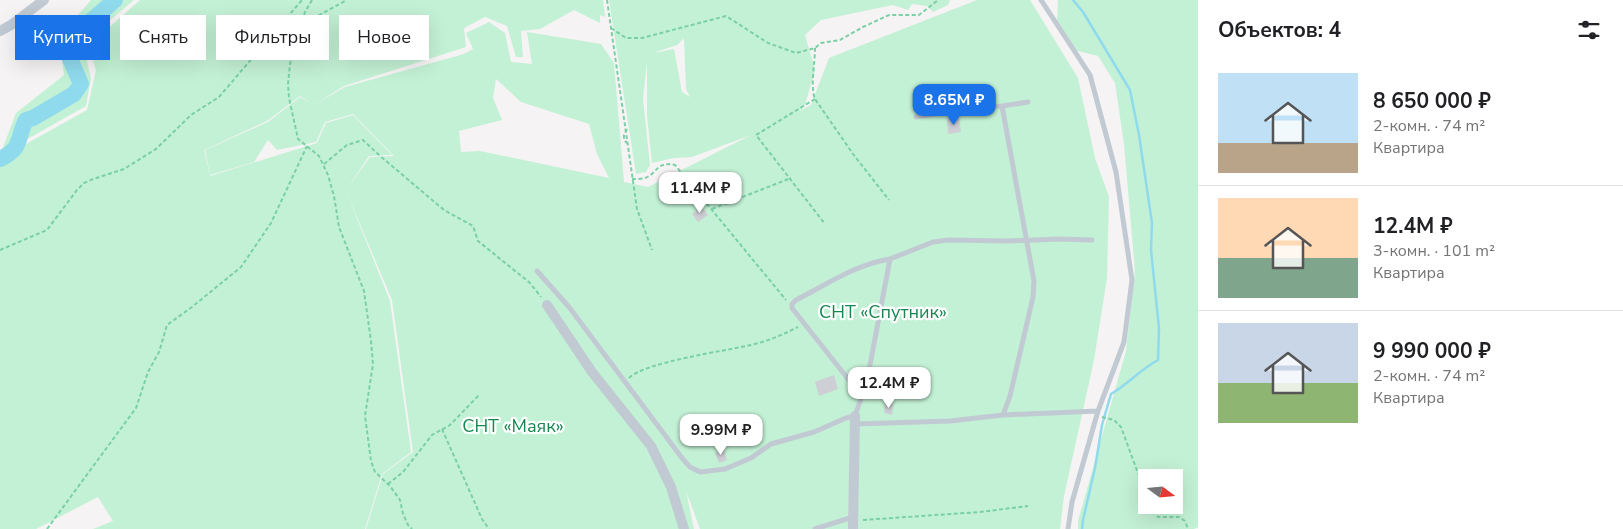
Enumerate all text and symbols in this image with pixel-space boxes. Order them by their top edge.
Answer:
chip: Купить [15,15,110,60]
chip: Снять [120,15,206,60]
chip: Фильтры [216,15,329,60]
chip: Новое [339,15,429,60]
text: Объектов: 4 [1218,16,1341,44]
icon: filters [1575,16,1603,44]
pin: 8.65M ₽ [908,84,1000,126]
text: 8 650 000 ₽ [1373,87,1491,115]
text: 8.65M ₽ [924,89,984,111]
icon: home [1258,93,1318,153]
text: 2-комн. · 74 m² [1373,115,1485,137]
text: Квартира [1373,137,1445,159]
pin: 11.4M ₽ [654,172,746,214]
text: 11.4M ₽ [670,177,730,199]
text: 12.4M ₽ [1373,212,1453,240]
icon: home [1258,218,1318,278]
text: 3-комн. · 101 m² [1373,240,1495,262]
text: Квартира [1373,262,1445,284]
park label: СНТ «Спутник» [819,300,947,324]
text: 9 990 000 ₽ [1373,337,1491,365]
icon: home [1258,343,1318,403]
text: 2-комн. · 74 m² [1373,365,1485,387]
pin: 12.4M ₽ [843,366,935,409]
text: 12.4M ₽ [859,372,919,394]
text: Квартира [1373,387,1445,409]
park label: СНТ «Маяк» [462,414,564,438]
pin: 9.99M ₽ [675,414,767,456]
text: 9.99M ₽ [691,419,751,441]
north arrow [1138,469,1182,514]
map controls [1138,469,1183,514]

